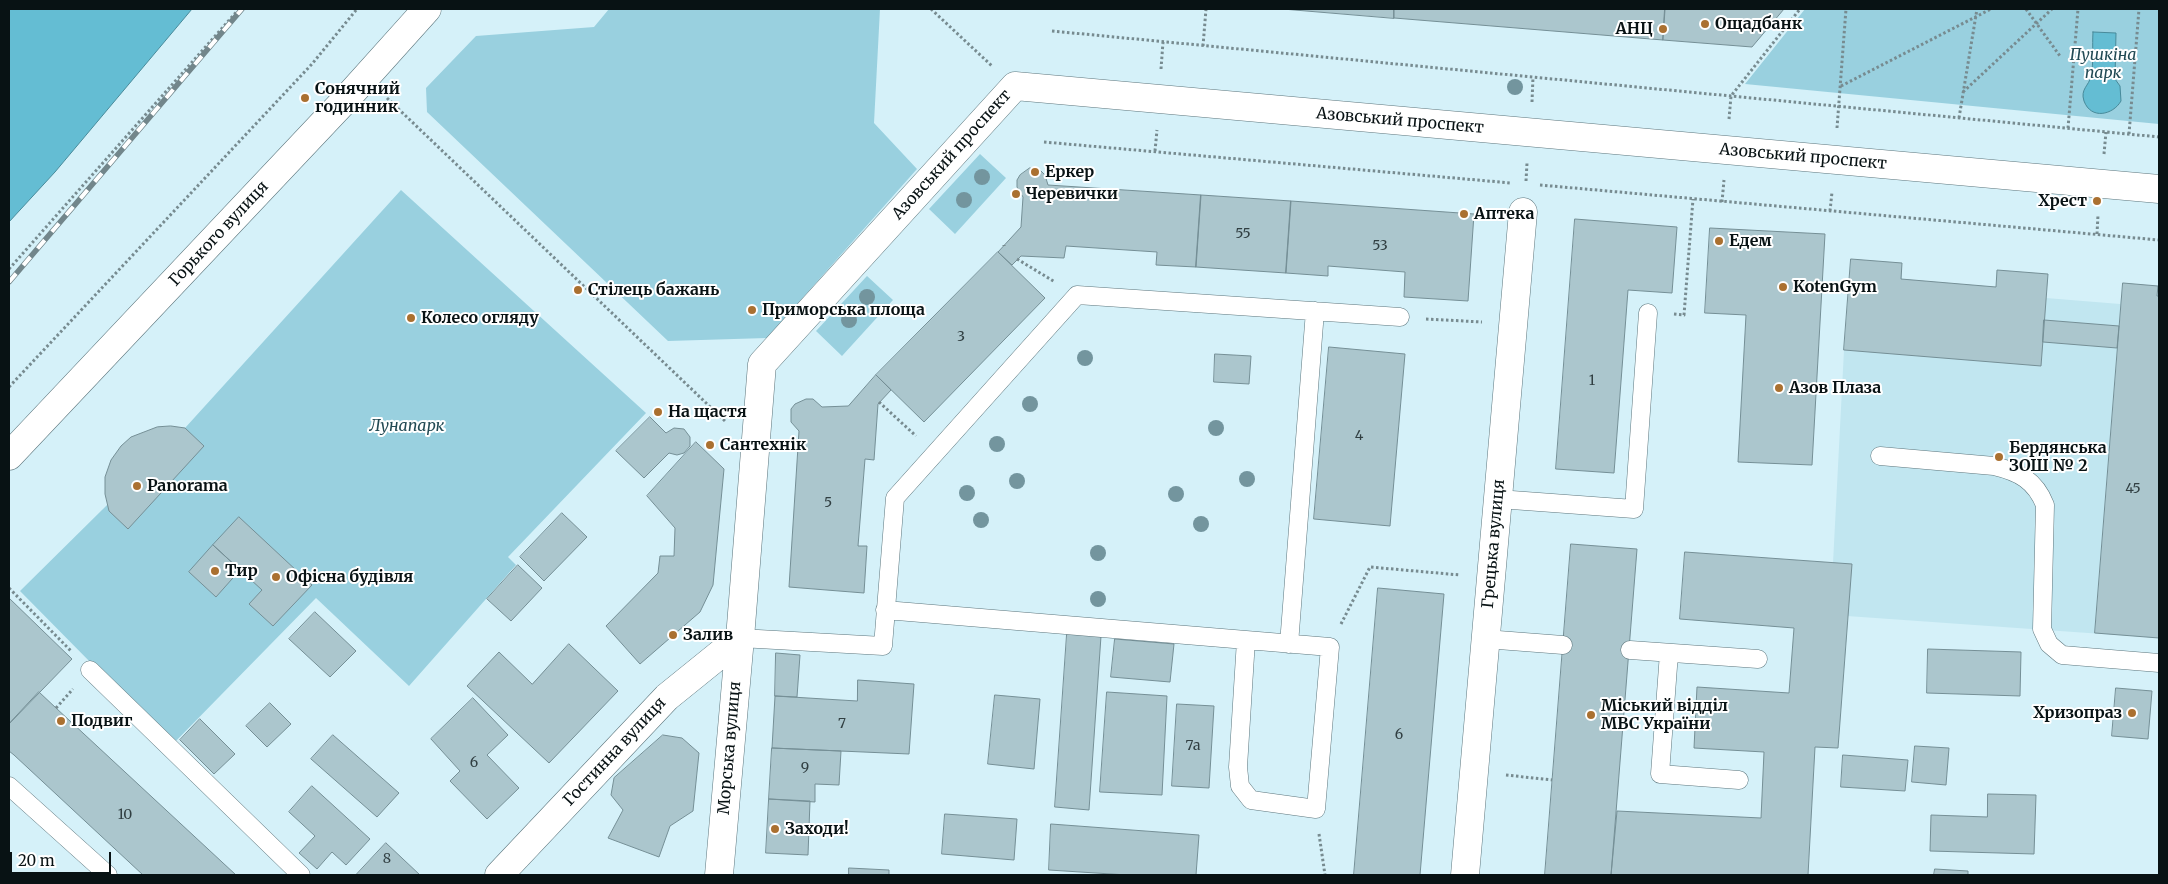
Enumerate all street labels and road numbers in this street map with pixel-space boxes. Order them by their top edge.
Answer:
street label: Азовський проспект [889,86,1015,224]
street label: Азовський проспект [1315,104,1485,138]
street label: Азовський проспект [1718,140,1888,174]
street label: Горького вулиця [165,178,273,290]
street label: Грецька вулиця [1479,479,1509,609]
street label: Морська вулиця [715,681,745,815]
street label: Гостинна вулиця [560,694,670,810]

